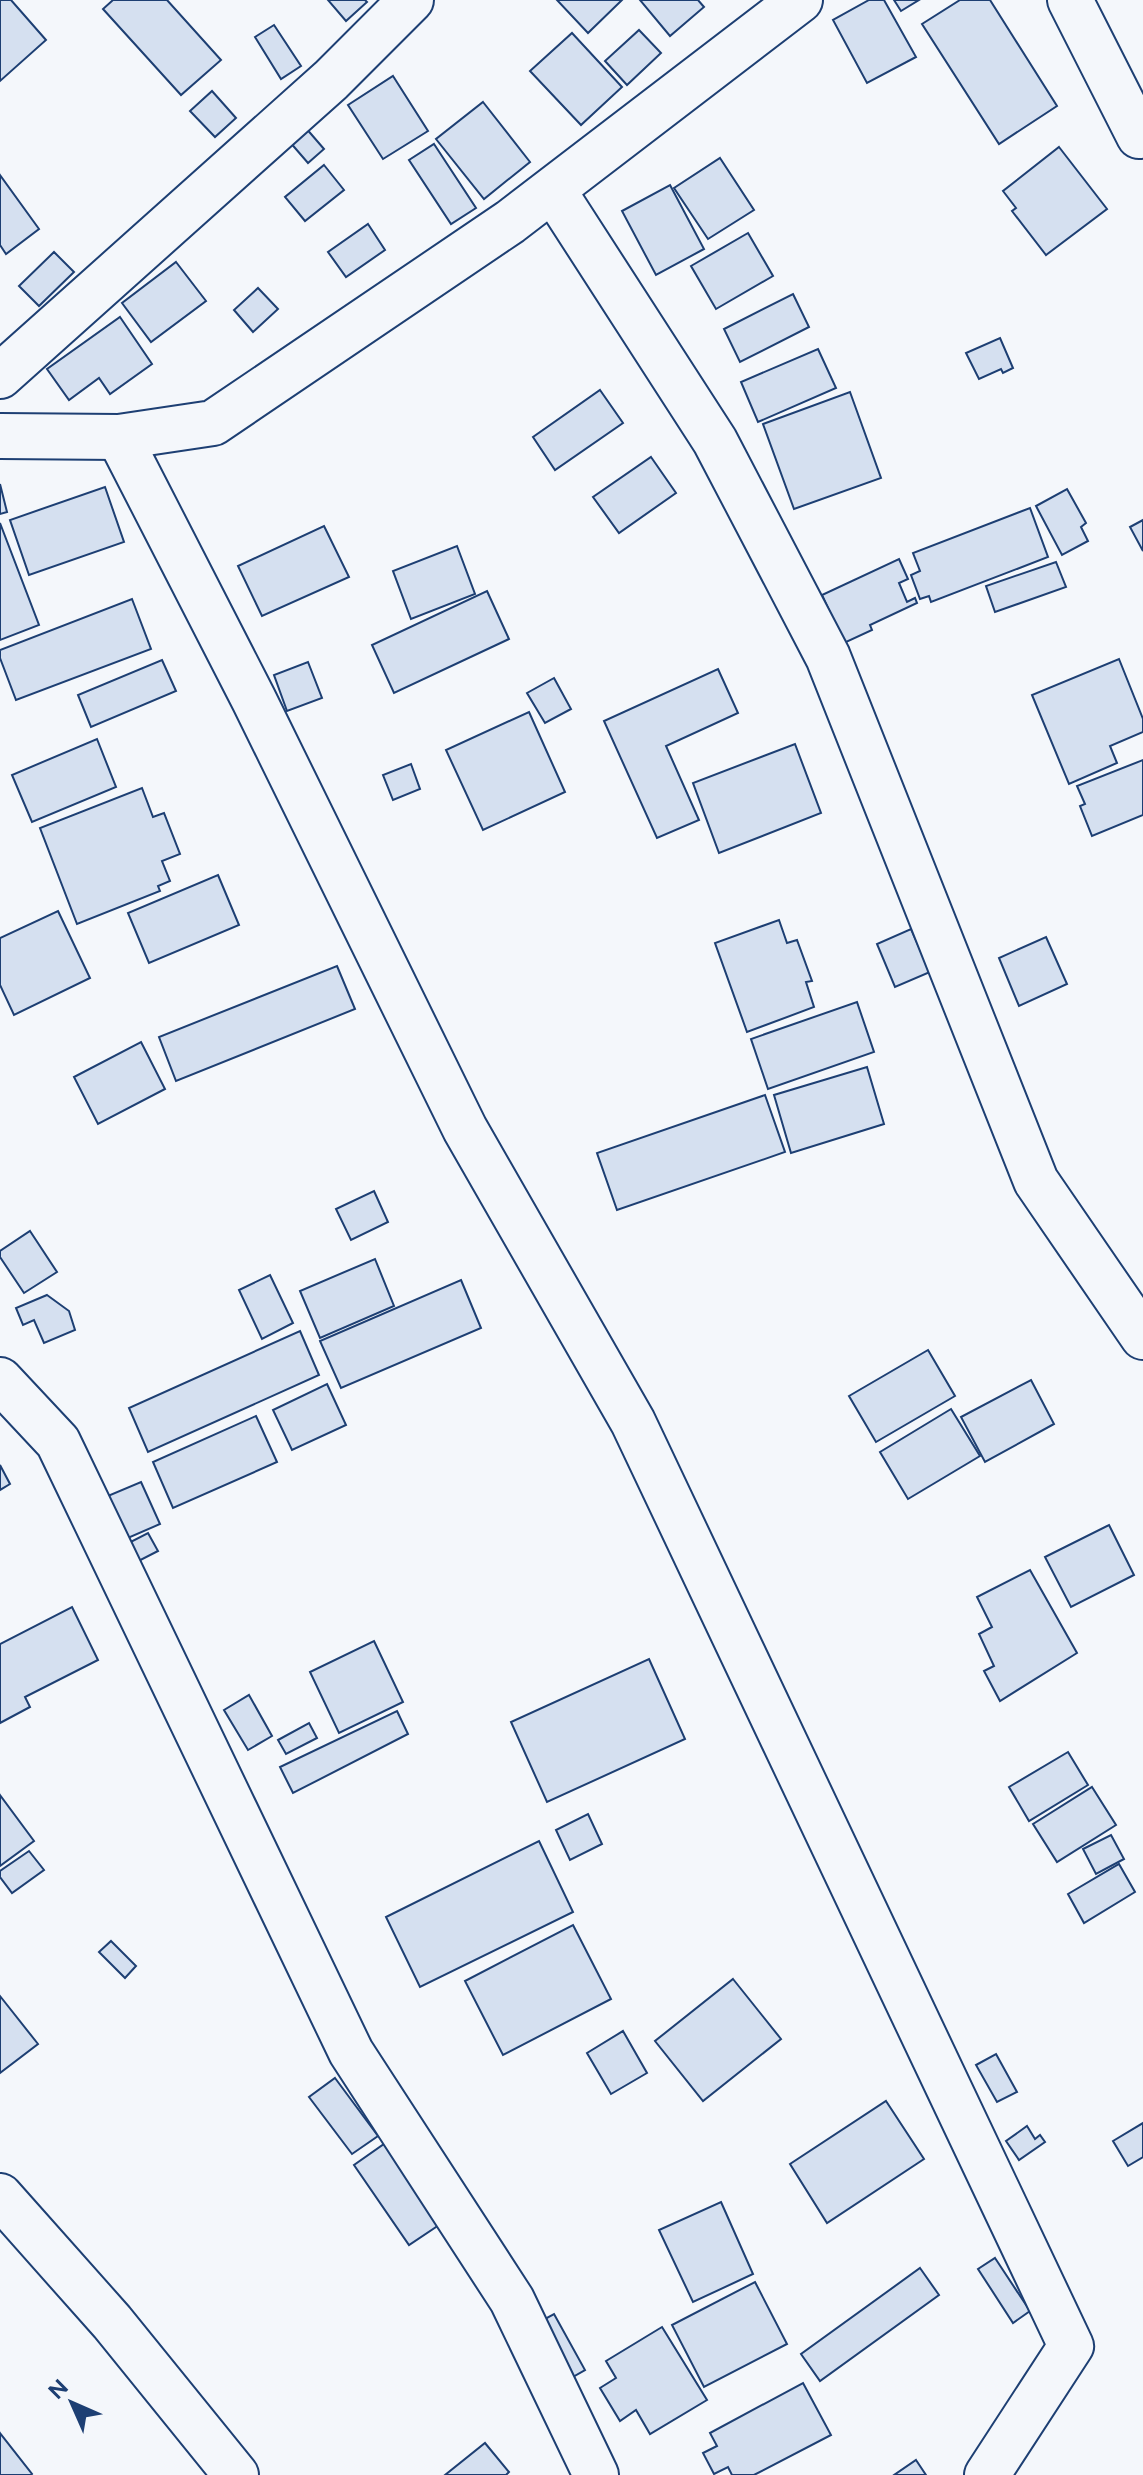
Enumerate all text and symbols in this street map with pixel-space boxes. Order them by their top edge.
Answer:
north arrow [32,2363,112,2443]
text: N [43,2374,74,2405]

